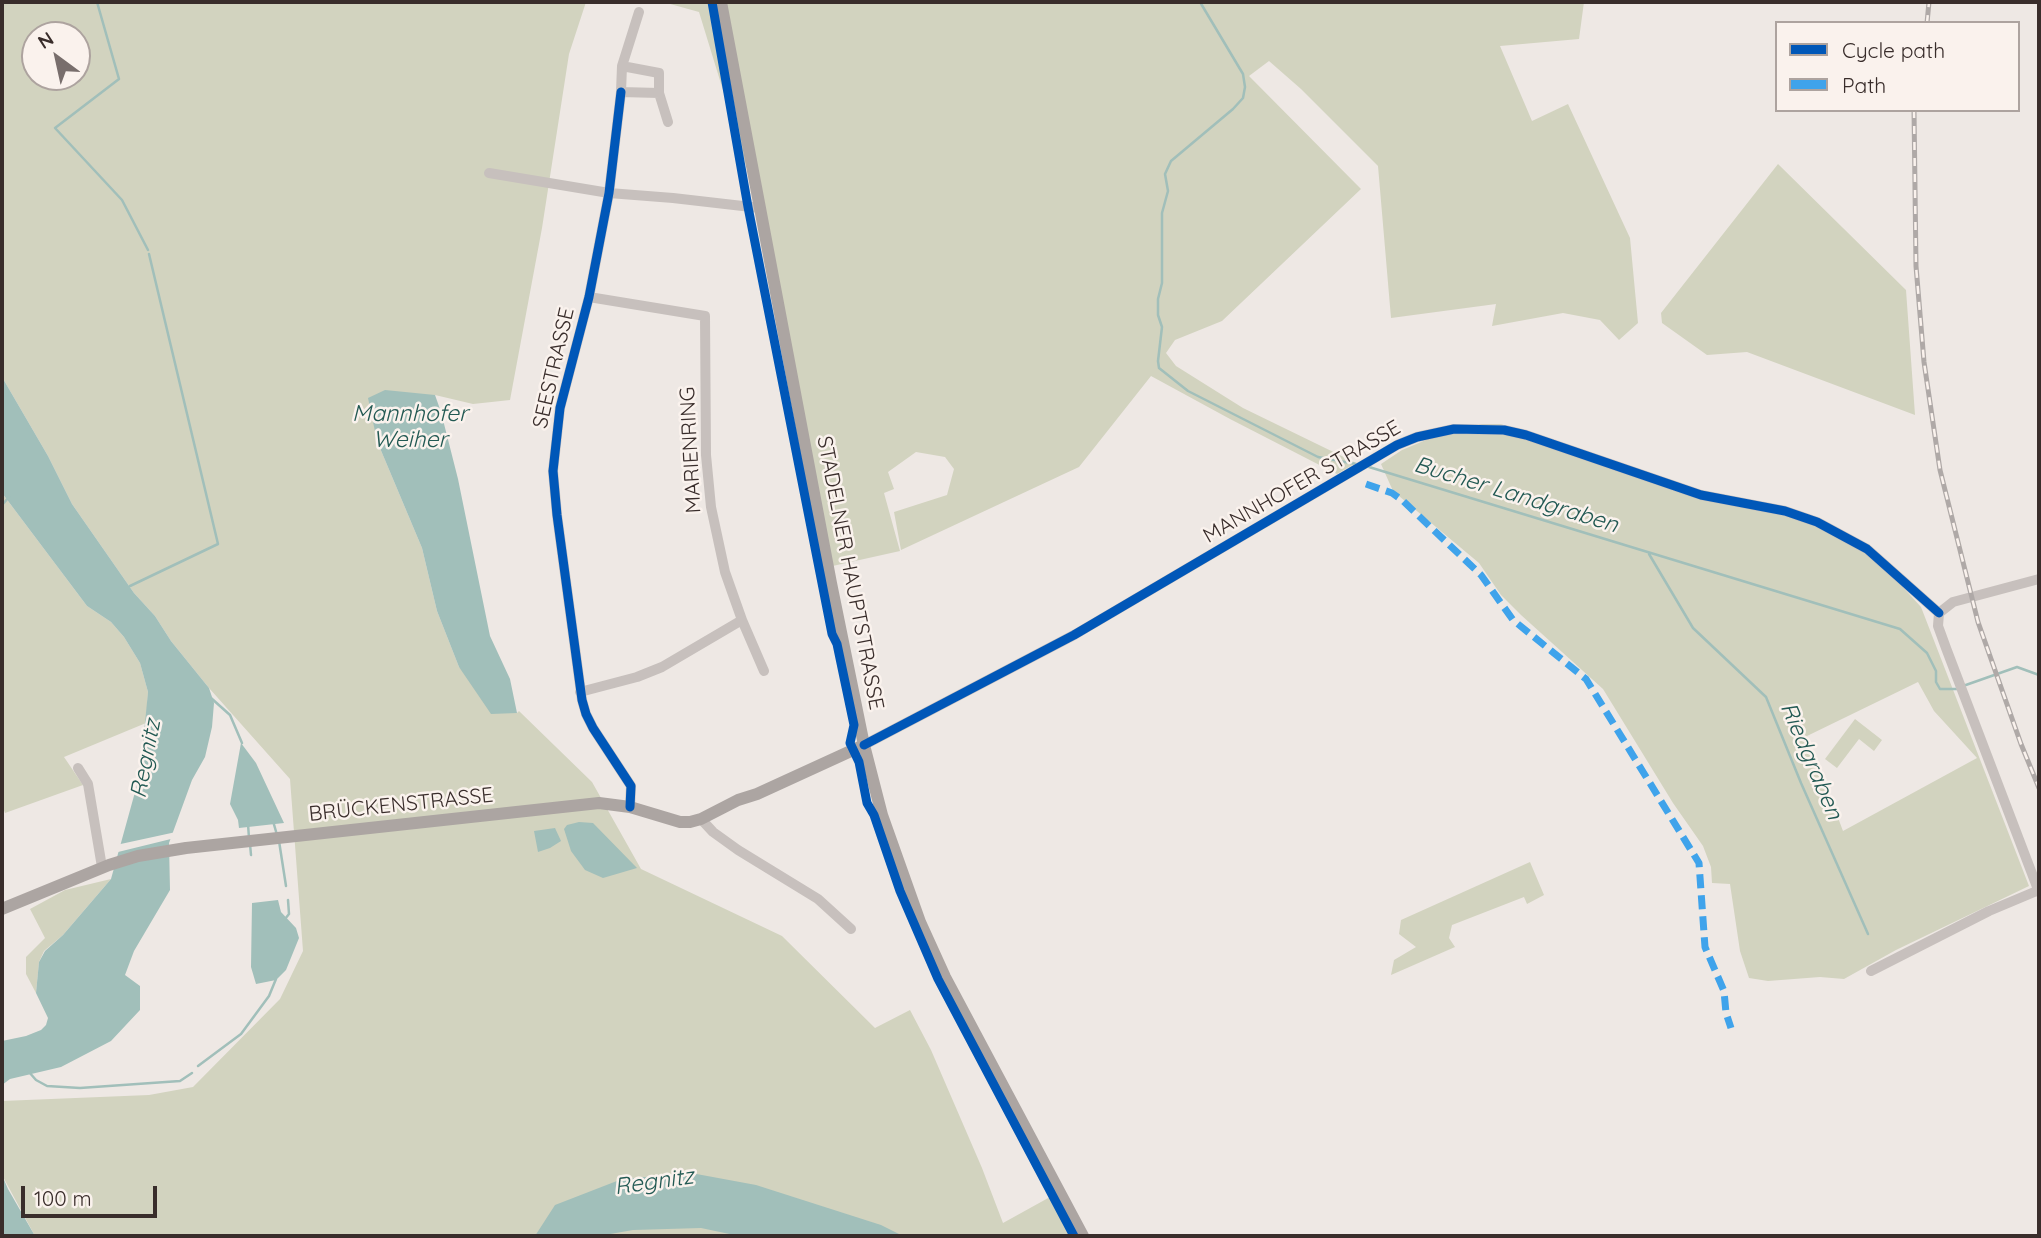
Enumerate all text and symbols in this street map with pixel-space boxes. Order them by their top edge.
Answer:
north arrow [21,21,91,91]
legend [1775,21,2020,112]
text: N [33,26,58,54]
text: Cycle path [1842,37,1945,63]
text: Path [1842,72,1886,98]
street label: SEESTRASSE [528,305,580,431]
street label: MARIENRING [675,386,707,514]
water label: Mannhofer Weiher [352,400,468,454]
street label: MANNHOFER STRASSE [1199,415,1405,549]
street label: STADELNER HAUPTSTRASSE [811,434,889,712]
water label: Bucher Landgraben [1411,451,1621,539]
water label: Riedgraben [1774,698,1848,824]
water label: Regnitz [125,717,167,801]
street label: BRÜCKENSTRASSE [307,783,495,827]
water label: Regnitz [613,1163,695,1201]
scale bar [24,1172,161,1216]
text: 100 m [34,1185,92,1211]

